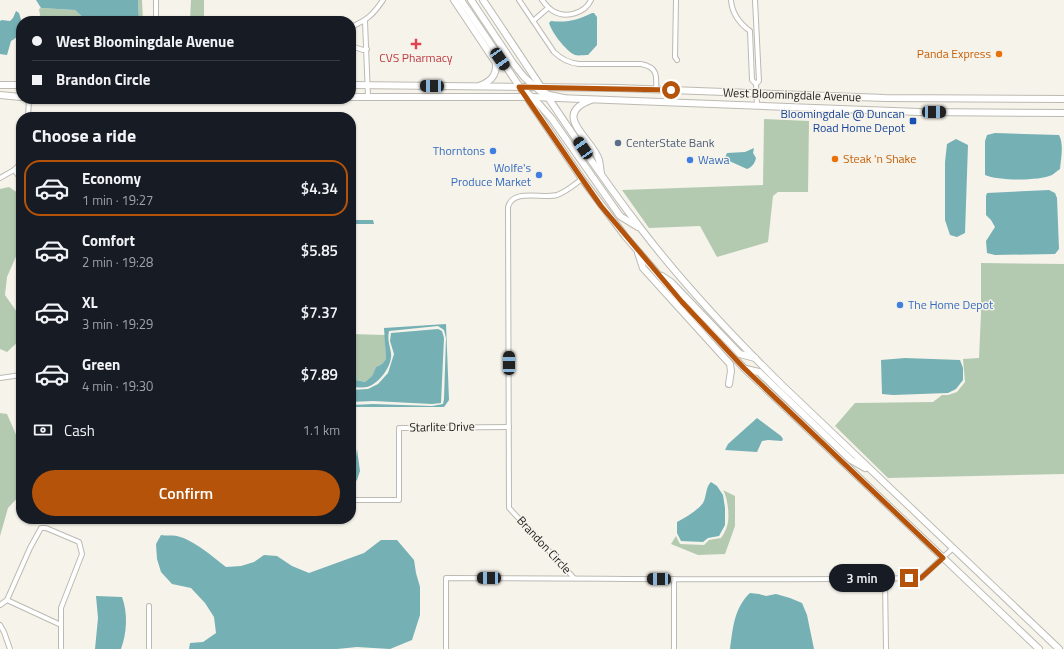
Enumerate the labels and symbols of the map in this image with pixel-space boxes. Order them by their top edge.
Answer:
marker: CVS Pharmacy [411,39,421,49]
place label: Panda Express [917,44,991,63]
car [488,46,512,72]
place label: CVS Pharmacy [379,48,453,67]
marker: Panda Express [994,49,1004,59]
car [420,80,444,92]
route start [662,81,680,99]
street label: West Bloomingdale Avenue [723,83,861,106]
place label: Bloomingdale @ Duncan Road Home Depot [780,104,906,137]
car [922,106,946,118]
marker: Bloomingdale @ Duncan Road Home Depot [908,116,918,126]
place label: CenterState Bank [626,133,715,152]
car [571,135,595,161]
marker: CenterState Bank [613,138,623,148]
place label: Thorntons [433,141,485,160]
marker: Thorntons [488,146,498,156]
place label: Steak 'n Shake [843,149,916,168]
place label: Wawa [698,150,730,169]
marker: Steak 'n Shake [830,154,840,164]
marker: Wawa [685,155,695,165]
place label: Wolfe's Produce Market [451,158,532,191]
marker: Wolfe's Produce Market [534,170,544,180]
place label: The Home Depot [908,295,994,314]
marker: The Home Depot [895,300,905,310]
car [503,351,515,375]
street label: Starlite Drive [409,416,475,437]
street label: Brandon Circle [513,511,576,578]
callout: 3 min [829,564,895,592]
route end [900,569,918,587]
car [477,572,501,584]
car [647,573,671,585]

